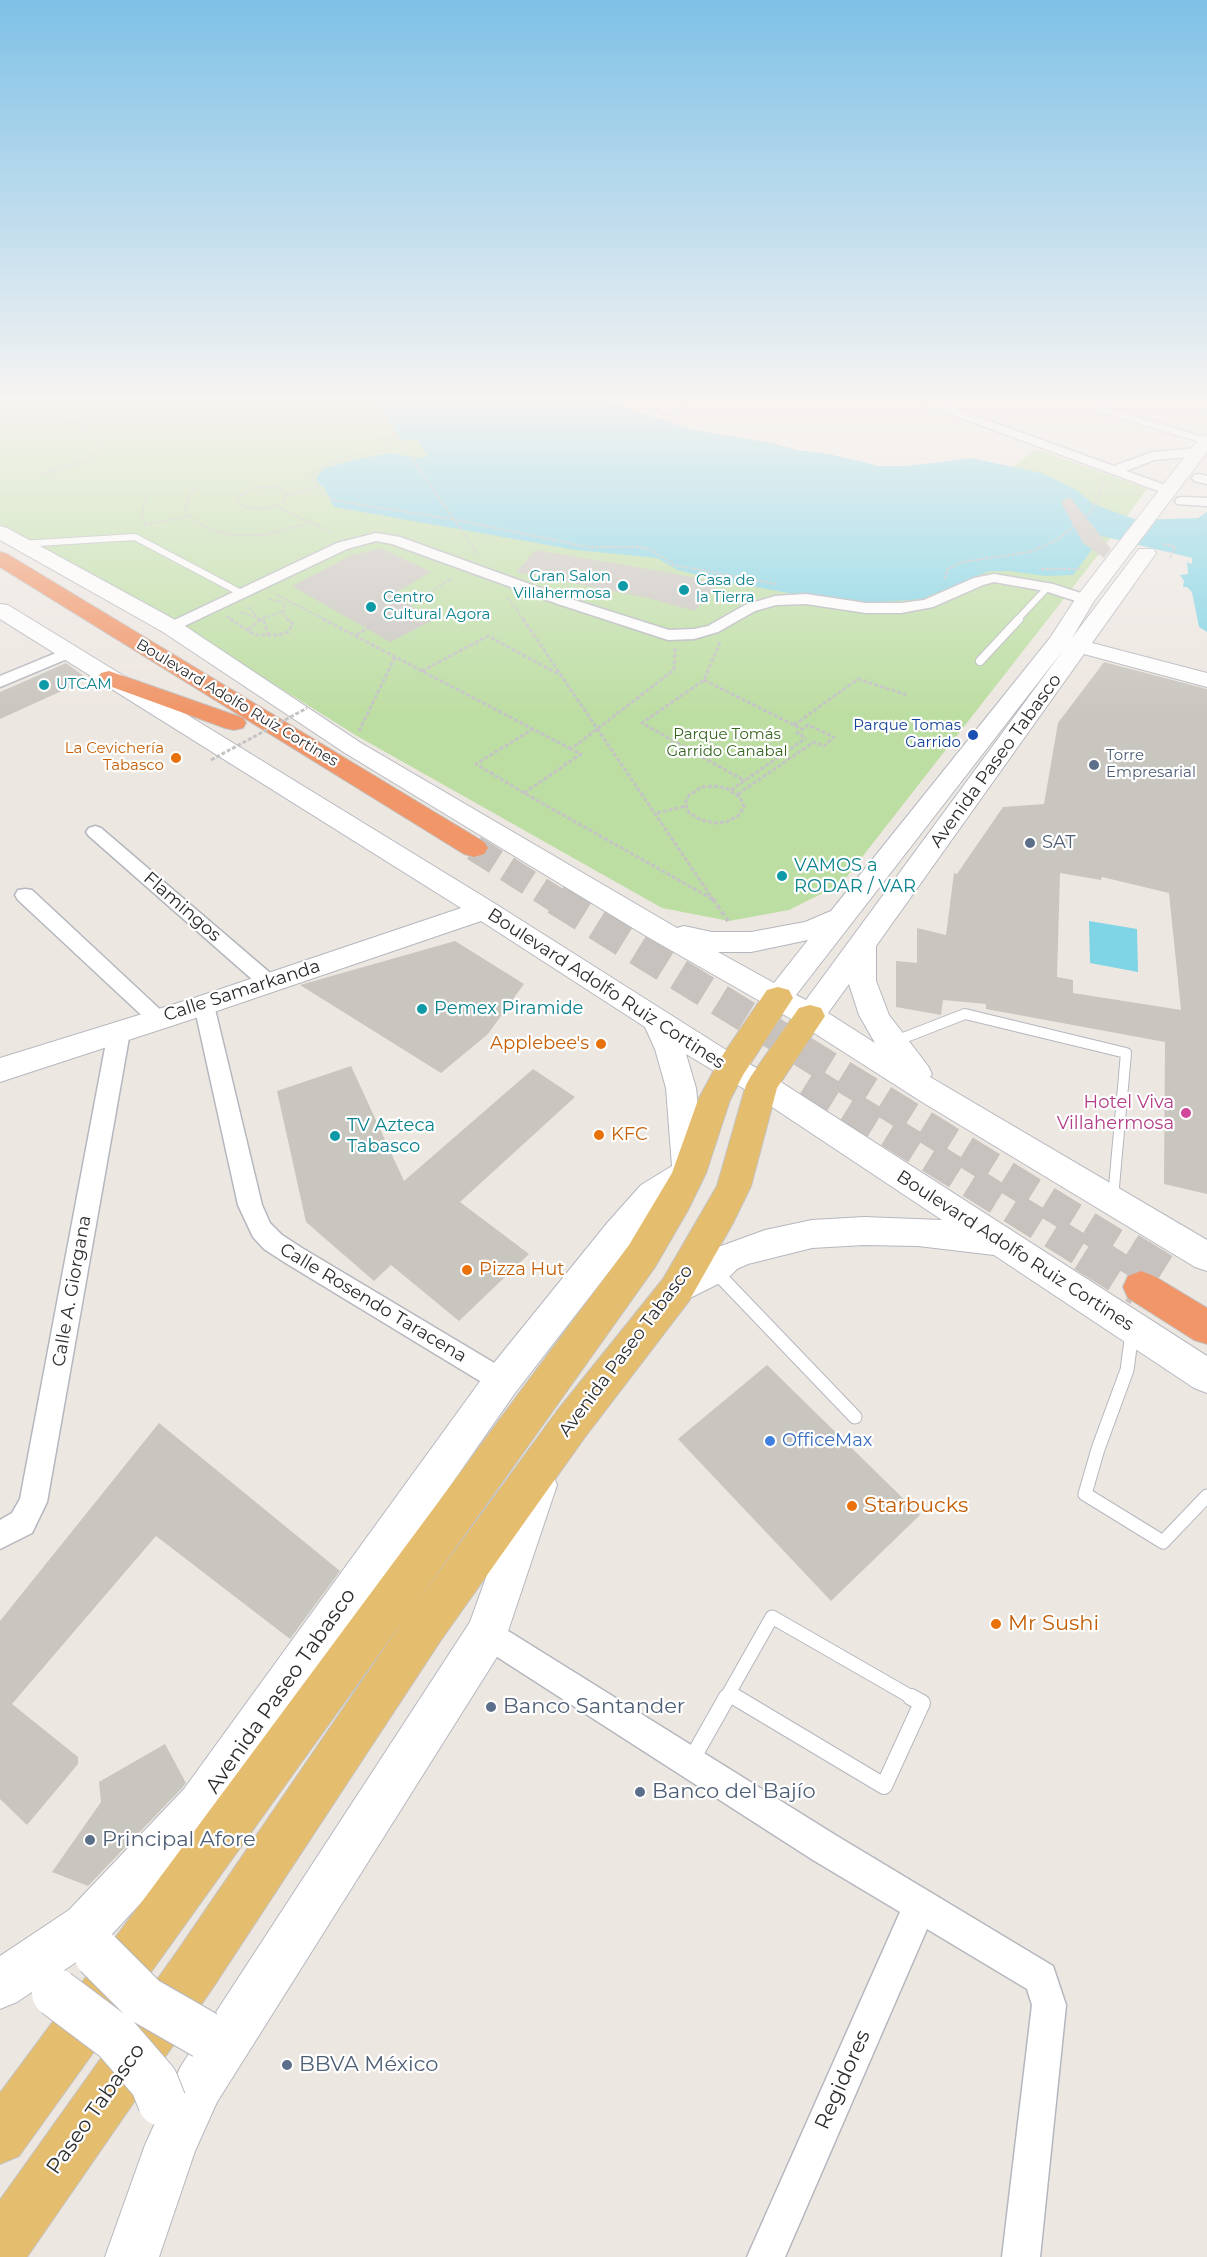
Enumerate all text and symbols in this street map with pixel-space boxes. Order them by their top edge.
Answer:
place label: Gran Salon Villahermosa [513,568,611,603]
place label: Casa de la Tierra [696,572,755,607]
marker: Gran Salon Villahermosa [616,579,630,593]
marker: Casa de la Tierra [677,583,691,597]
place label: Centro Cultural Agora [383,589,490,624]
marker: Centro Cultural Agora [364,600,378,614]
street label: Boulevard Adolfo Ruíz Cortines [133,636,341,770]
street label: Avenida Paseo Tabasco [926,670,1066,852]
place label: UTCAM [56,676,112,694]
marker: UTCAM [37,678,51,692]
place label: Parque Tomas Garrido [853,717,961,752]
park label: Parque Tomás Garrido Canabal [666,726,788,761]
marker: Parque Tomas Garrido [966,728,980,742]
place label: La Cevichería Tabasco [65,740,164,775]
place label: Torre Empresarial [1106,747,1196,782]
marker: La Cevichería Tabasco [169,751,183,765]
marker: Torre Empresarial [1087,758,1101,772]
place label: SAT [1042,832,1076,854]
marker: SAT [1023,836,1037,850]
place label: VAMOS a RODAR / VAR [794,855,916,898]
street label: Flamingos [139,868,225,946]
marker: VAMOS a RODAR / VAR [775,869,789,883]
street label: Boulevard Adolfo Ruiz Cortines [483,904,729,1074]
street label: Calle Samarkanda [161,956,323,1026]
place label: Pemex Piramide [434,998,583,1020]
marker: Pemex Piramide [415,1002,429,1016]
place label: Applebee's [490,1033,589,1055]
marker: Applebee's [594,1037,608,1051]
place label: Hotel Viva Villahermosa [1057,1092,1174,1134]
marker: Hotel Viva Villahermosa [1179,1106,1193,1120]
place label: TV Azteca Tabasco [347,1115,435,1158]
place label: KFC [611,1124,648,1146]
marker: KFC [592,1128,606,1142]
marker: TV Azteca Tabasco [328,1129,342,1143]
street label: Boulevard Adolfo Ruiz Cortines [892,1166,1138,1336]
street label: Calle A. Giorgana [48,1214,96,1368]
street label: Calle Rosendo Taracena [276,1239,470,1367]
place label: Pizza Hut [479,1259,565,1281]
street label: Avenida Paseo Tabasco [554,1261,698,1441]
marker: Pizza Hut [460,1263,474,1277]
place label: OfficeMax [782,1430,872,1452]
marker: OfficeMax [763,1434,777,1448]
place label: Starbucks [864,1493,968,1519]
marker: Starbucks [845,1499,859,1513]
street label: Avenida Paseo Tabasco [201,1584,361,1798]
place label: Mr Sushi [1008,1611,1099,1637]
marker: Mr Sushi [989,1617,1003,1631]
place label: Banco Santander [503,1694,685,1720]
marker: Banco Santander [484,1700,498,1714]
place label: Banco del Bajío [652,1779,816,1805]
marker: Banco del Bajío [633,1785,647,1799]
place label: Principal Afore [102,1827,256,1853]
marker: Principal Afore [83,1833,97,1847]
street label: Regidores [810,2026,876,2134]
street label: Paseo Tabasco [41,2039,151,2179]
place label: BBVA México [299,2052,438,2078]
marker: BBVA México [280,2058,294,2072]

